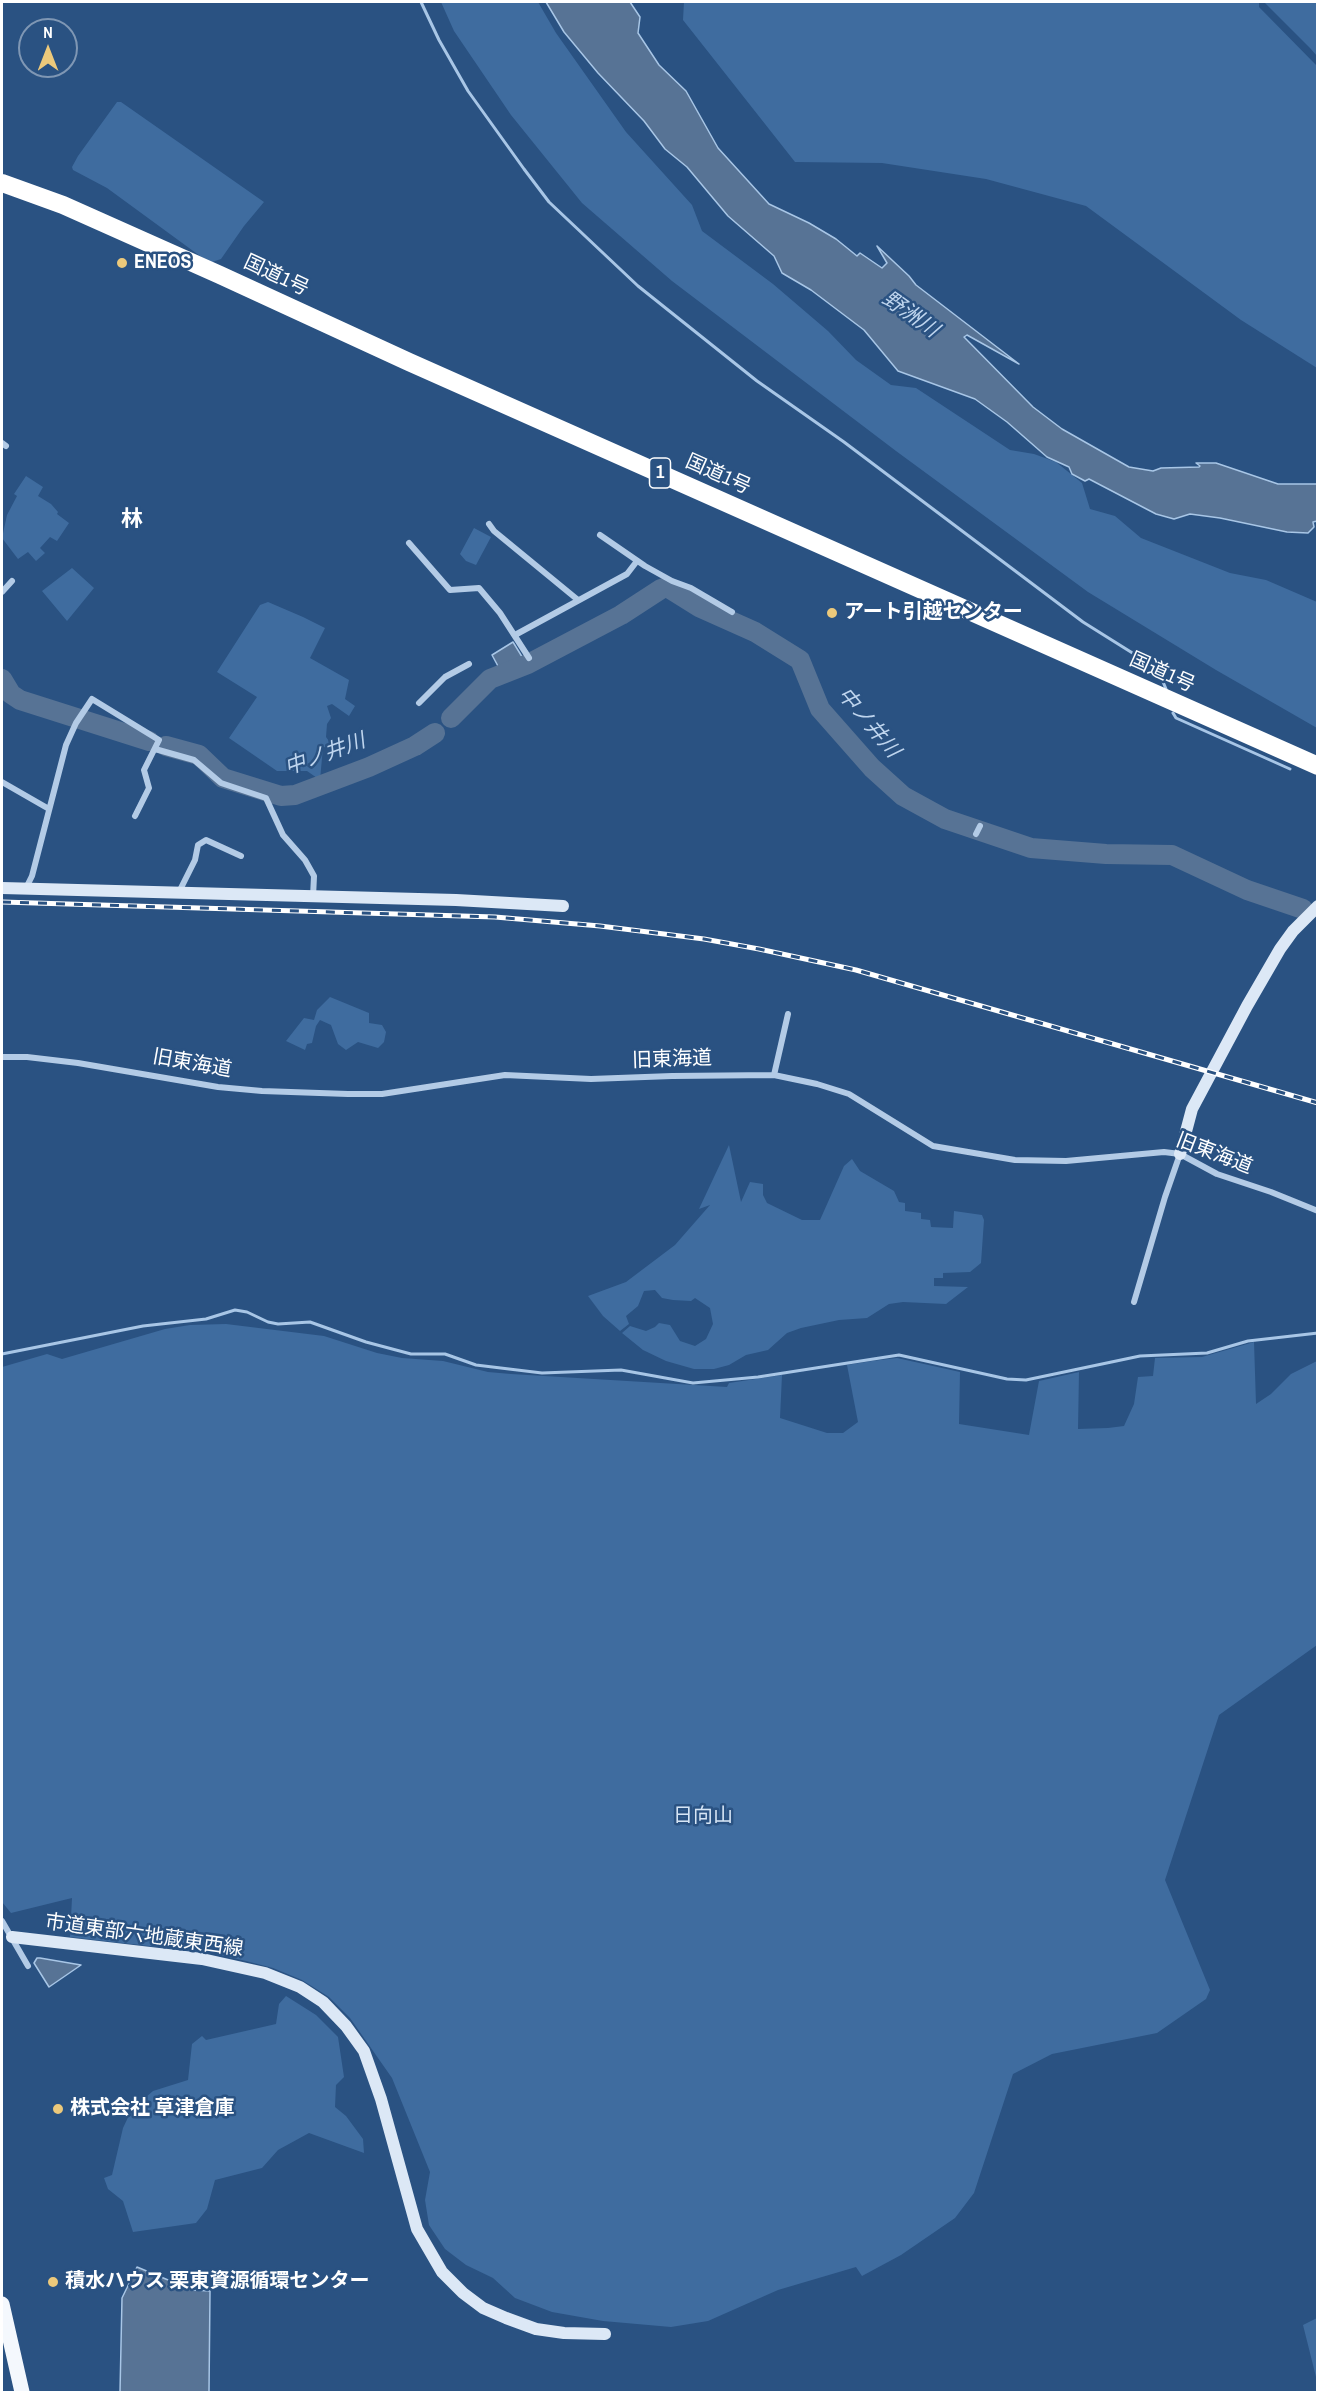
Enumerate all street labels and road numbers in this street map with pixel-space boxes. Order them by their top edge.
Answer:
street label: 国道1号 [240,251,312,301]
street label: 国道1号 [682,450,754,500]
road number: 1 [650,458,670,488]
street label: 国道1号 [1126,648,1198,698]
street label: 旧東海道 [151,1045,233,1083]
street label: 旧東海道 [632,1047,712,1073]
street label: 旧東海道 [1172,1128,1256,1180]
street label: 市道東部六地蔵東西線 [43,1910,245,1962]

